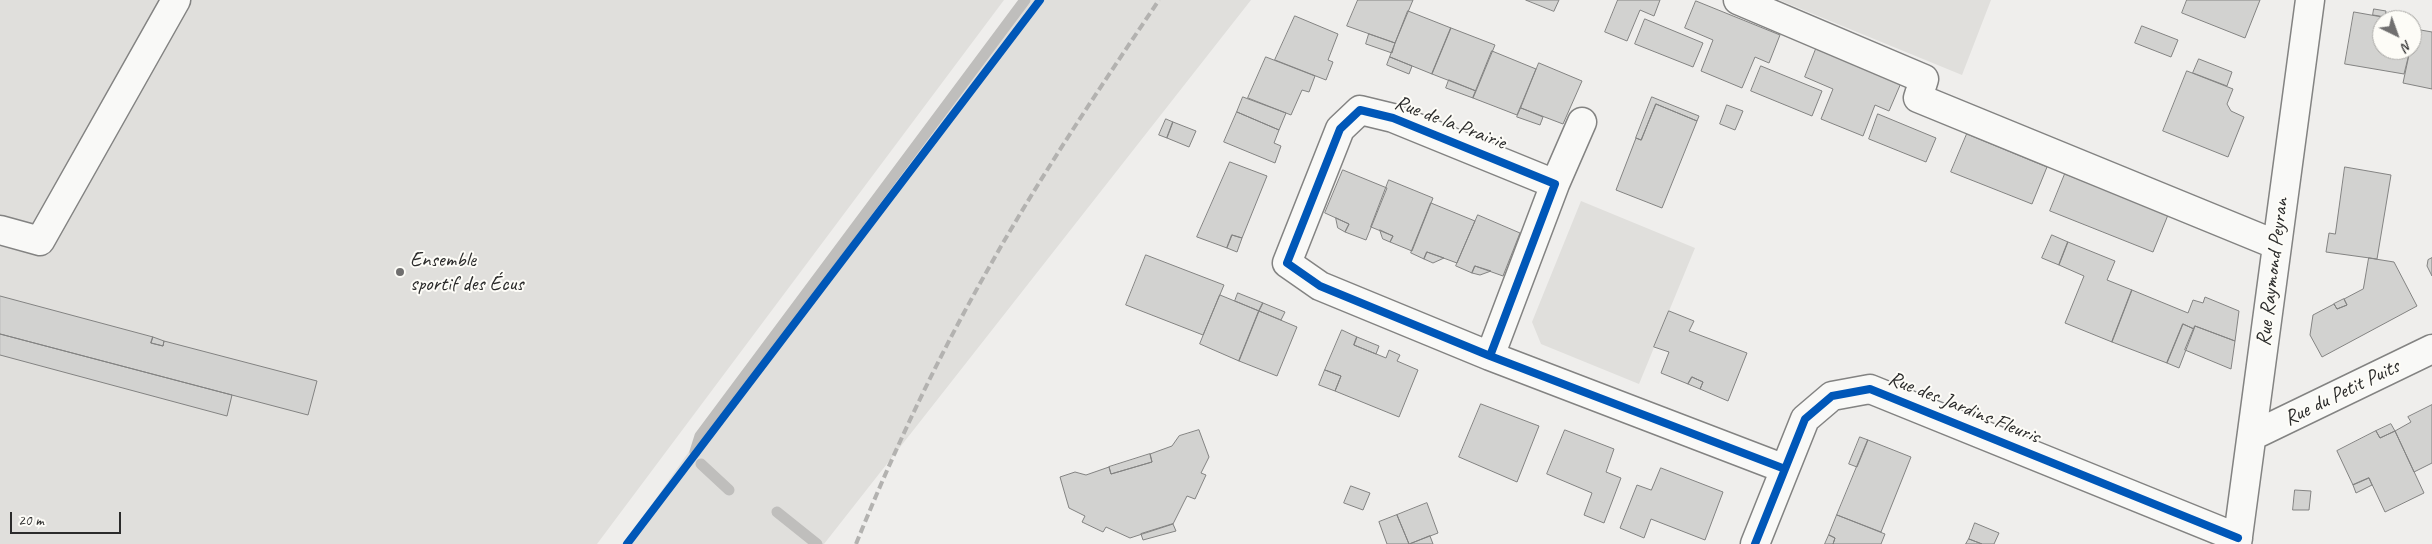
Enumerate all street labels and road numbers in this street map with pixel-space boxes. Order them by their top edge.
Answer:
street label: Rue de la Prairie [1391,90,1509,156]
street label: Rue Raymond Peyran [2251,196,2295,348]
street label: Rue du Petit Puits [2280,354,2404,432]
street label: Rue des Jardins Fleuris [1885,366,2043,450]

